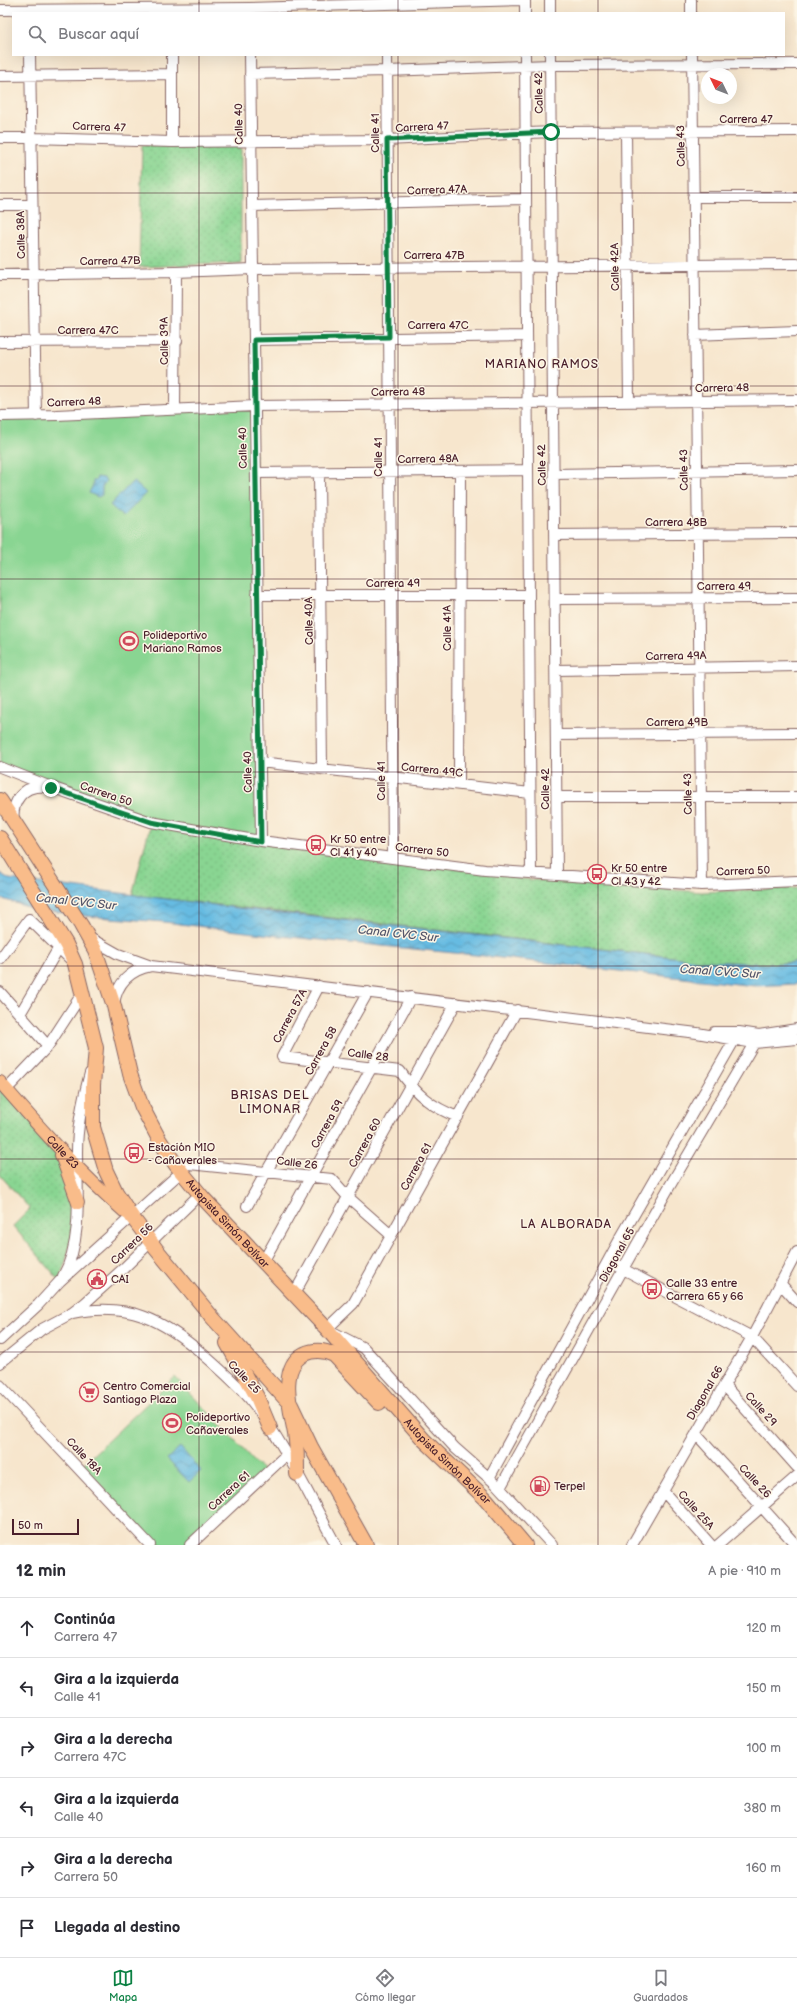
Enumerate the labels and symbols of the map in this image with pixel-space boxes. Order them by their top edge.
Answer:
north arrow [701,68,737,104]
street label: Calle 42 [532,72,546,114]
street label: Calle 40 [232,103,246,145]
street label: Calle 41 [369,113,382,153]
street label: Carrera 47 [719,113,773,126]
street label: Carrera 47 [395,119,450,135]
street label: Carrera 47 [72,120,126,134]
route start [542,123,560,141]
street label: Calle 43 [674,125,688,167]
street label: Carrera 47A [407,182,468,198]
street label: Calle 38A [14,210,28,259]
street label: Calle 42A [608,242,622,291]
street label: Carrera 47B [404,249,465,262]
street label: Carrera 47B [79,254,141,268]
street label: Calle 39A [158,317,171,365]
street label: Carrera 47C [407,319,469,332]
street label: Carrera 47C [57,324,119,337]
district label: MARIANO RAMOS [485,357,599,372]
street label: Carrera 48 [695,381,749,395]
street label: Carrera 48 [371,385,425,399]
street label: Carrera 48 [47,395,101,409]
street label: Calle 40 [236,427,250,469]
street label: Calle 41 [372,437,385,477]
street label: Calle 42 [535,444,549,486]
street label: Calle 43 [677,449,691,491]
street label: Carrera 48A [397,452,459,466]
street label: Carrera 48B [645,516,707,529]
street label: Carrera 49 [366,577,420,590]
street label: Carrera 49 [697,580,751,593]
street label: Calle 40A [302,596,316,645]
street label: Calle 41A [441,605,454,651]
place label: Polideportivo Mariano Ramos [143,629,222,655]
sports icon: Polideportivo Mariano Ramos [118,630,140,652]
street label: Carrera 49A [645,649,707,663]
street label: Carrera 49B [646,716,708,729]
street label: Calle 40 [241,751,255,793]
street label: Carrera 49C [400,760,464,780]
street label: Calle 41 [375,761,388,801]
street label: Calle 42 [539,768,552,810]
street label: Calle 43 [681,773,695,815]
route end [42,779,60,797]
street label: Carrera 50 [78,779,134,809]
place label: Kr 50 entre Cl 41 y 40 [330,833,387,859]
bus stop icon: Kr 50 entre Cl 41 y 40 [305,834,327,856]
street label: Carrera 50 [394,840,450,860]
place label: Kr 50 entre Cl 43 y 42 [611,862,668,888]
bus stop icon: Kr 50 entre Cl 43 y 42 [586,863,608,885]
street label: Carrera 50 [716,864,771,878]
water label: Canal CVC Sur [35,890,119,914]
water label: Canal CVC Sur [357,922,441,946]
water label: Canal CVC Sur [679,962,762,982]
street label: Carrera 57A [270,986,310,1045]
street label: Carrera 58 [302,1024,340,1078]
street label: Calle 28 [347,1046,389,1064]
district label: BRISAS DEL LIMONAR [230,1088,310,1117]
street label: Carrera 59 [308,1097,346,1151]
street label: Carrera 60 [346,1116,384,1170]
street label: Calle 23 [44,1132,82,1172]
place label: Estación MIO - Cañaverales [148,1141,218,1167]
street label: Carrera 61 [398,1141,434,1193]
bus stop icon: Estación MIO - Cañaverales [123,1142,145,1164]
street label: Calle 26 [276,1154,319,1172]
street label: Autopista Simón Bolívar [183,1176,273,1271]
district label: LA ALBORADA [520,1217,612,1232]
street label: Carrera 56 [108,1220,156,1268]
street label: Diagonal 65 [597,1225,637,1285]
public building icon: CAI [86,1268,108,1290]
place label: CAI [111,1273,130,1286]
place label: Calle 33 entre Carrera 65 y 66 [666,1277,744,1303]
bus stop icon: Calle 33 entre Carrera 65 y 66 [641,1278,663,1300]
street label: Calle 25 [225,1358,263,1396]
street label: Diagonal 66 [684,1363,726,1423]
place label: Centro Comercial Santiago Plaza [103,1380,190,1406]
supermarket icon: Centro Comercial Santiago Plaza [78,1381,100,1403]
street label: Calle 29 [742,1389,780,1429]
place label: Polideportivo Cañaverales [186,1411,250,1437]
sports icon: Polideportivo Cañaverales [161,1412,183,1434]
street label: Autopista Simón Bolívar [401,1416,494,1507]
street label: Calle 18A [64,1435,105,1477]
street label: Calle 26 [736,1461,774,1501]
street label: Carrera 61 [205,1468,253,1514]
fuel station icon: Terpel [529,1475,551,1497]
place label: Terpel [554,1480,585,1493]
street label: Calle 25A [675,1488,717,1532]
scale bar [12,1517,79,1536]

